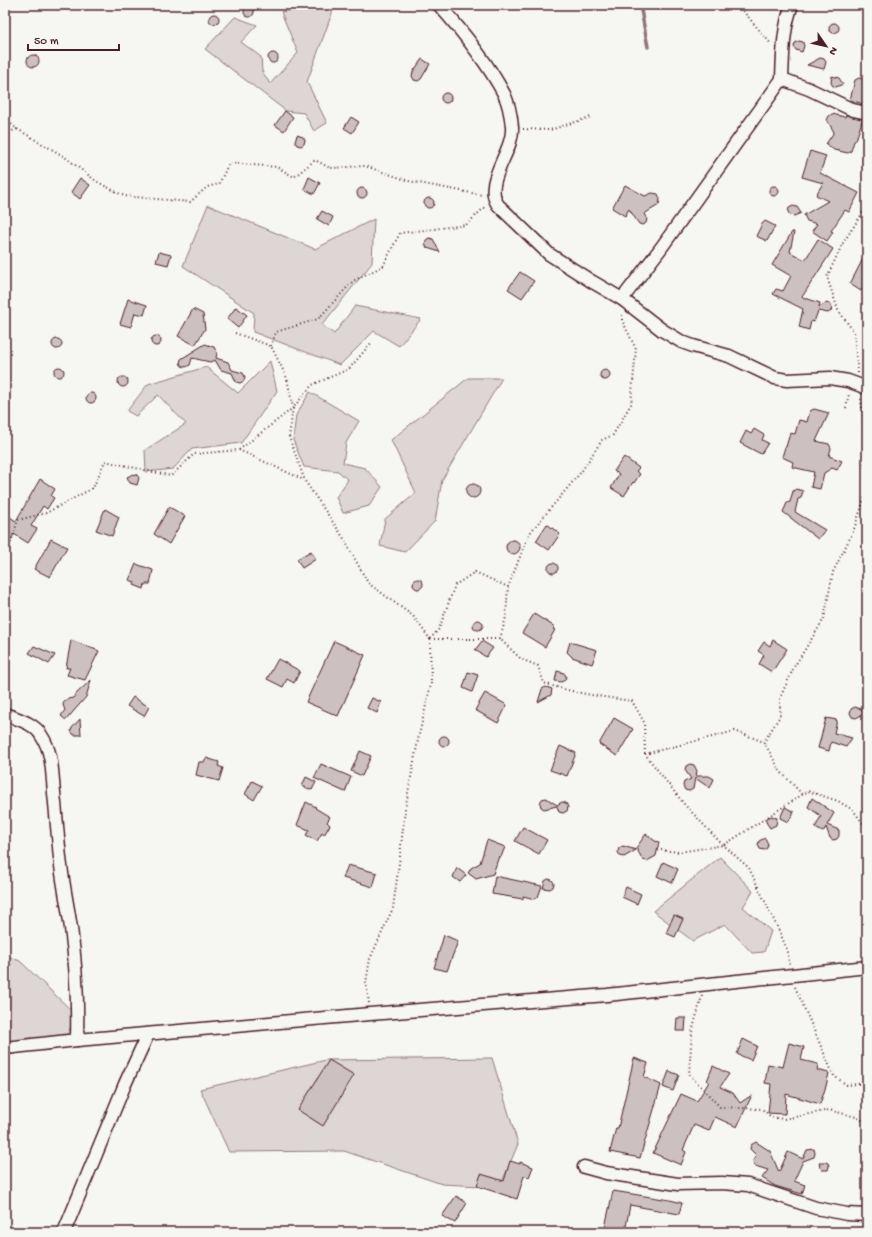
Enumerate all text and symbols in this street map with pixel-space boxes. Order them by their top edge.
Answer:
scale bar [28,26,119,52]
north arrow [806,26,846,66]
text: 50 m [34,35,59,49]
text: N [826,44,840,57]

